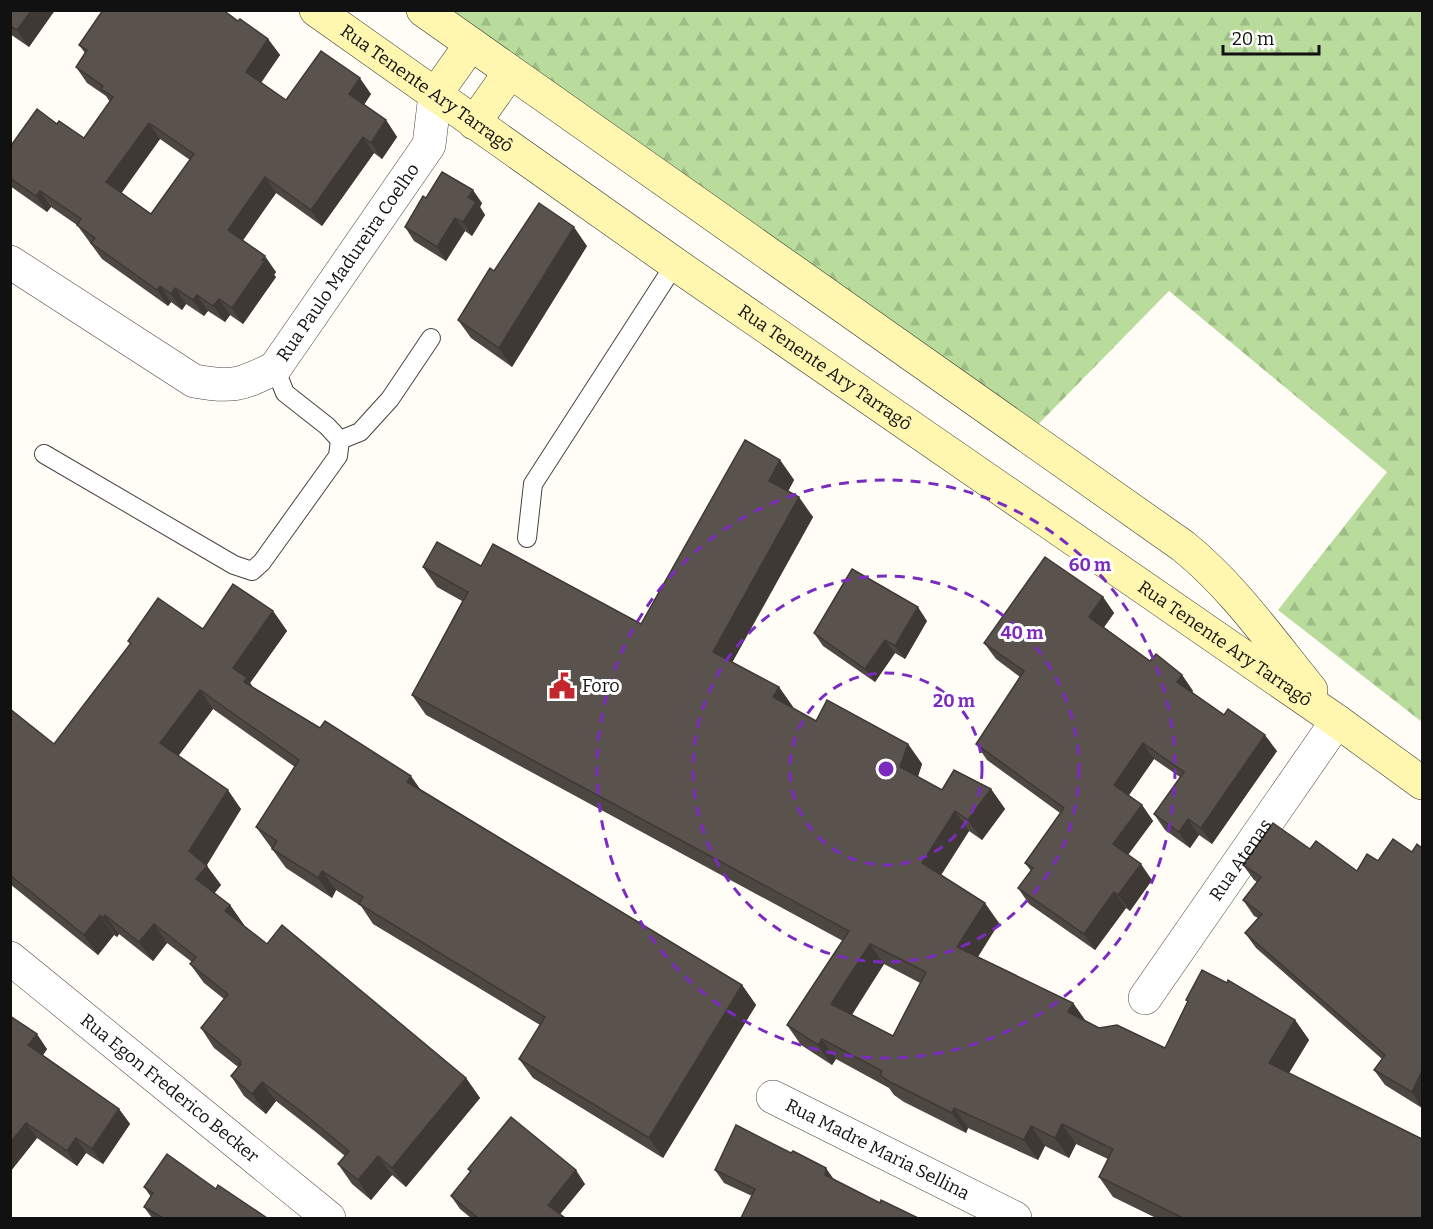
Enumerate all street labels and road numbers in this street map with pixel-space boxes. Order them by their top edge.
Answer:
street label: Rua Tenente Ary Tarragô [336,20,518,157]
street label: Rua Paulo Madureira Coelho [272,159,424,366]
street label: Rua Tenente Ary Tarragô [734,300,916,435]
street label: Rua Tenente Ary Tarragô [1134,576,1316,711]
street label: Rua Atenas [1205,815,1277,905]
street label: Rua Egon Frederico Becker [76,1009,263,1167]
street label: Rua Madre Maria Sellina [782,1094,973,1205]

